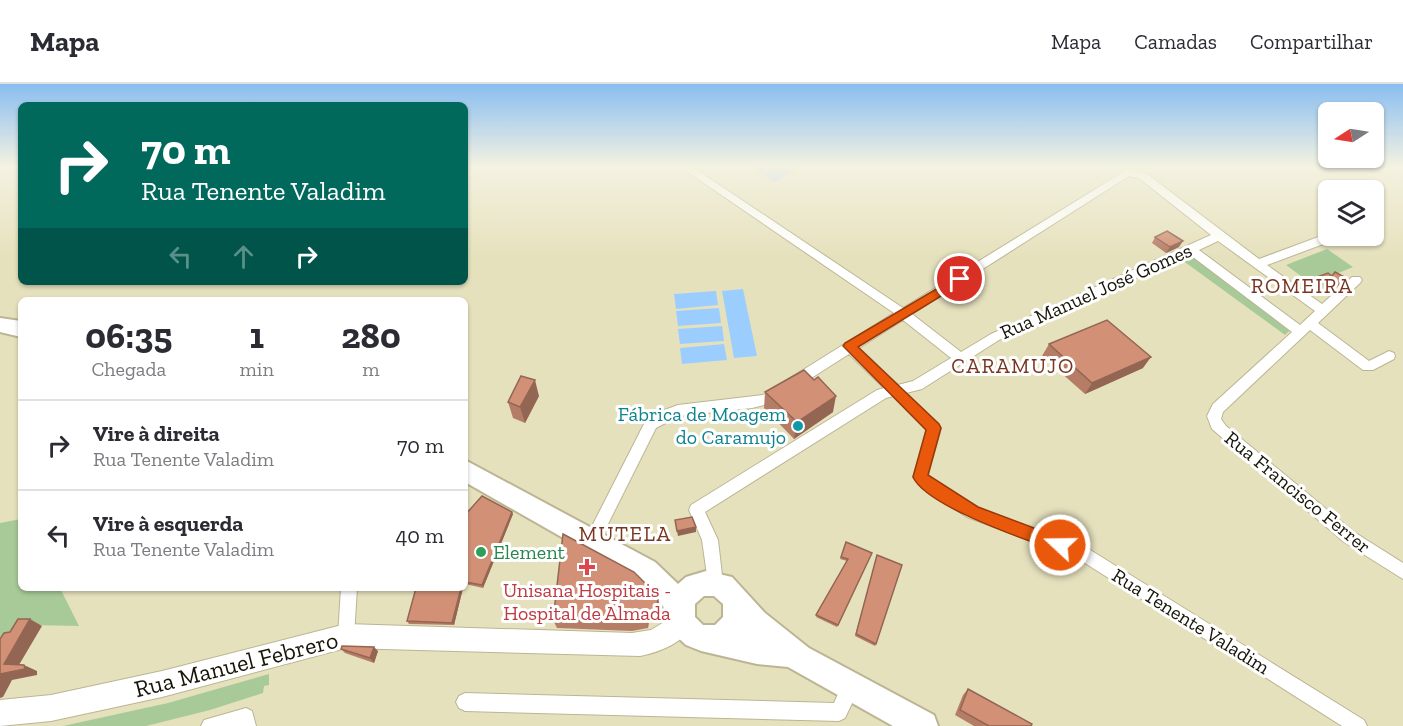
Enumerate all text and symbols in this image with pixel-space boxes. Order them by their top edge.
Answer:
text: Mapa [30,25,99,58]
text: Mapa [1051,29,1101,54]
text: Camadas [1134,29,1217,54]
text: Compartilhar [1250,29,1373,54]
north arrow [1318,102,1384,168]
map controls [1318,102,1384,246]
text: 70 m [141,124,231,175]
icon: right [42,126,120,204]
text: Rua Tenente Valadim [141,175,386,207]
button: layers [1318,180,1384,246]
street label: Rua Manuel José Gomes [996,238,1196,344]
icon: left [164,240,197,273]
icon: ahead [227,240,260,273]
icon: right [290,240,323,273]
pin [934,253,985,304]
icon: arrive [943,262,976,295]
district label: ROMEIRA [1251,273,1353,298]
text: 06:35 [85,314,172,357]
text: 1 [249,314,264,357]
text: 280 [341,314,401,357]
district label: CARAMUJO [951,353,1075,378]
text: Chegada [91,357,166,381]
text: min [240,357,274,381]
text: m [362,357,380,381]
place label: Fábrica de Moagem do Caramujo [618,402,787,449]
marker: Fábrica de Moagem do Caramujo [791,419,805,433]
text: Vire à direita [93,420,220,447]
street label: Rua Francisco Ferrer [1220,426,1376,558]
icon: right [42,429,75,462]
text: 70 m [397,432,444,459]
text: Rua Tenente Valadim [93,447,274,471]
text: Vire à esquerda [93,510,243,537]
position arrow [1028,513,1092,577]
icon: left [42,519,75,552]
district label: MUTELA [578,521,672,546]
text: 40 m [395,522,444,549]
text: Rua Tenente Valadim [93,537,274,561]
place label: Element [493,540,566,564]
marker: Element [474,545,488,559]
marker: Unisana Hospitais - Hospital de Almada [578,558,596,576]
street label: Rua Tenente Valadim [1108,563,1275,680]
place label: Unisana Hospitais - Hospital de Almada [503,578,671,625]
street label: Rua Manuel Febrero [131,625,341,703]

